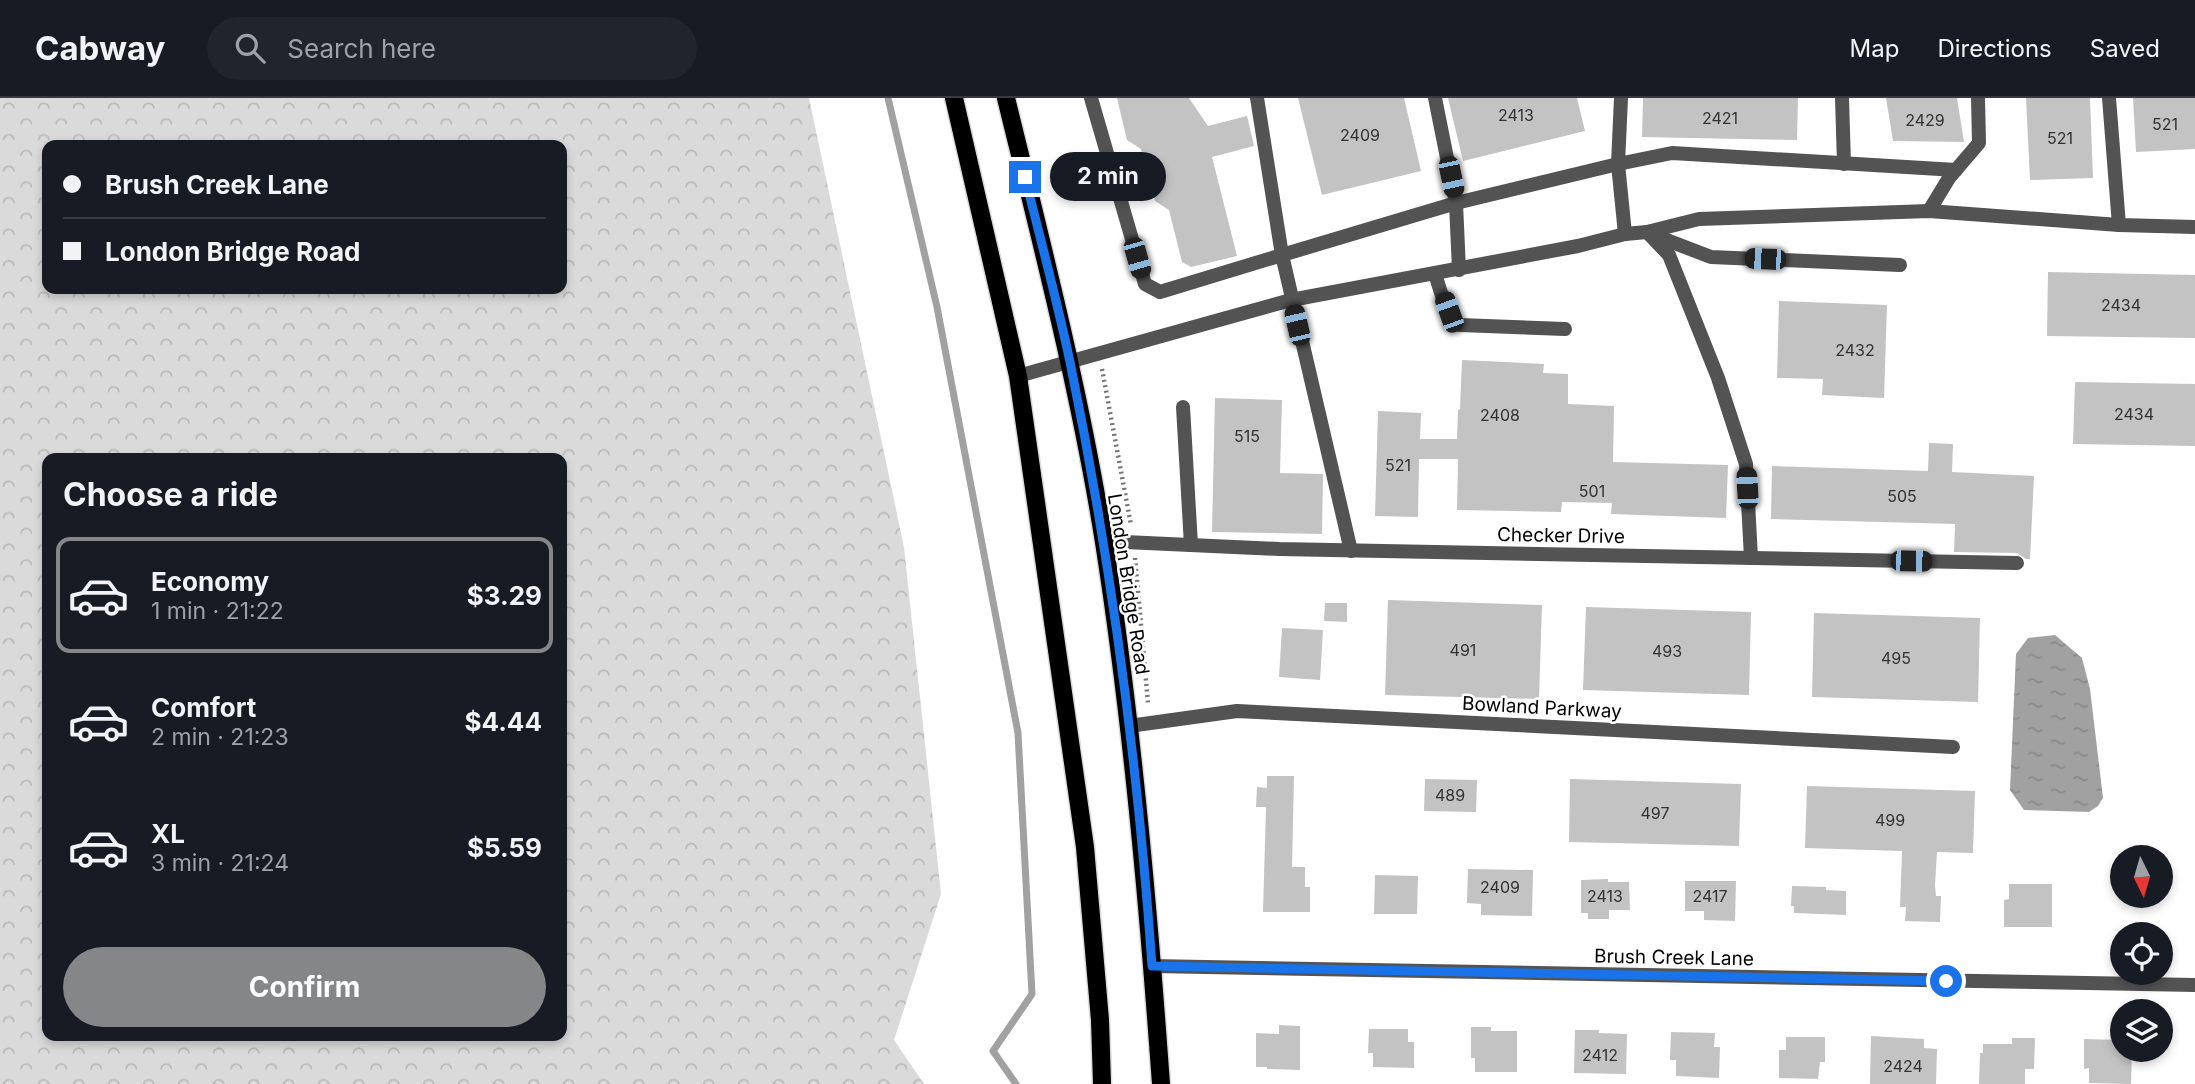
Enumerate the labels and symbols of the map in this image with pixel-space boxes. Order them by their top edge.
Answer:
house number: 2413 [1498,105,1534,125]
house number: 2421 [1702,108,1738,128]
house number: 2429 [1905,110,1945,130]
house number: 521 [2152,114,2178,134]
house number: 2409 [1340,125,1380,145]
house number: 521 [2047,128,2073,148]
callout: 2 min [1050,153,1165,202]
car [1437,154,1466,200]
route end [1009,161,1041,193]
car [1122,235,1153,281]
car [1744,248,1787,270]
car [1432,289,1467,335]
house number: 2434 [2101,295,2141,315]
car [1283,302,1312,348]
house number: 2432 [1835,340,1875,360]
house number: 2434 [2114,404,2154,424]
house number: 2408 [1480,405,1520,425]
house number: 515 [1234,426,1260,446]
house number: 521 [1385,455,1411,475]
car [1736,466,1759,510]
house number: 501 [1579,481,1605,501]
house number: 505 [1887,486,1917,506]
street label: London Bridge Road [1103,492,1154,676]
street label: Checker Drive [1497,523,1625,548]
car [1890,550,1933,572]
house number: 491 [1450,640,1476,660]
house number: 493 [1652,641,1682,661]
house number: 495 [1881,648,1911,668]
street label: Bowland Parkway [1462,692,1623,723]
house number: 489 [1435,785,1465,805]
house number: 497 [1641,803,1670,823]
house number: 499 [1875,810,1905,830]
north arrow [2110,845,2174,908]
house number: 2409 [1480,877,1520,897]
house number: 2413 [1587,886,1623,906]
house number: 2417 [1692,886,1728,906]
street label: Brush Creek Lane [1594,945,1754,970]
route start [1930,965,1962,997]
house number: 2412 [1582,1045,1618,1065]
house number: 2424 [1883,1056,1923,1076]

